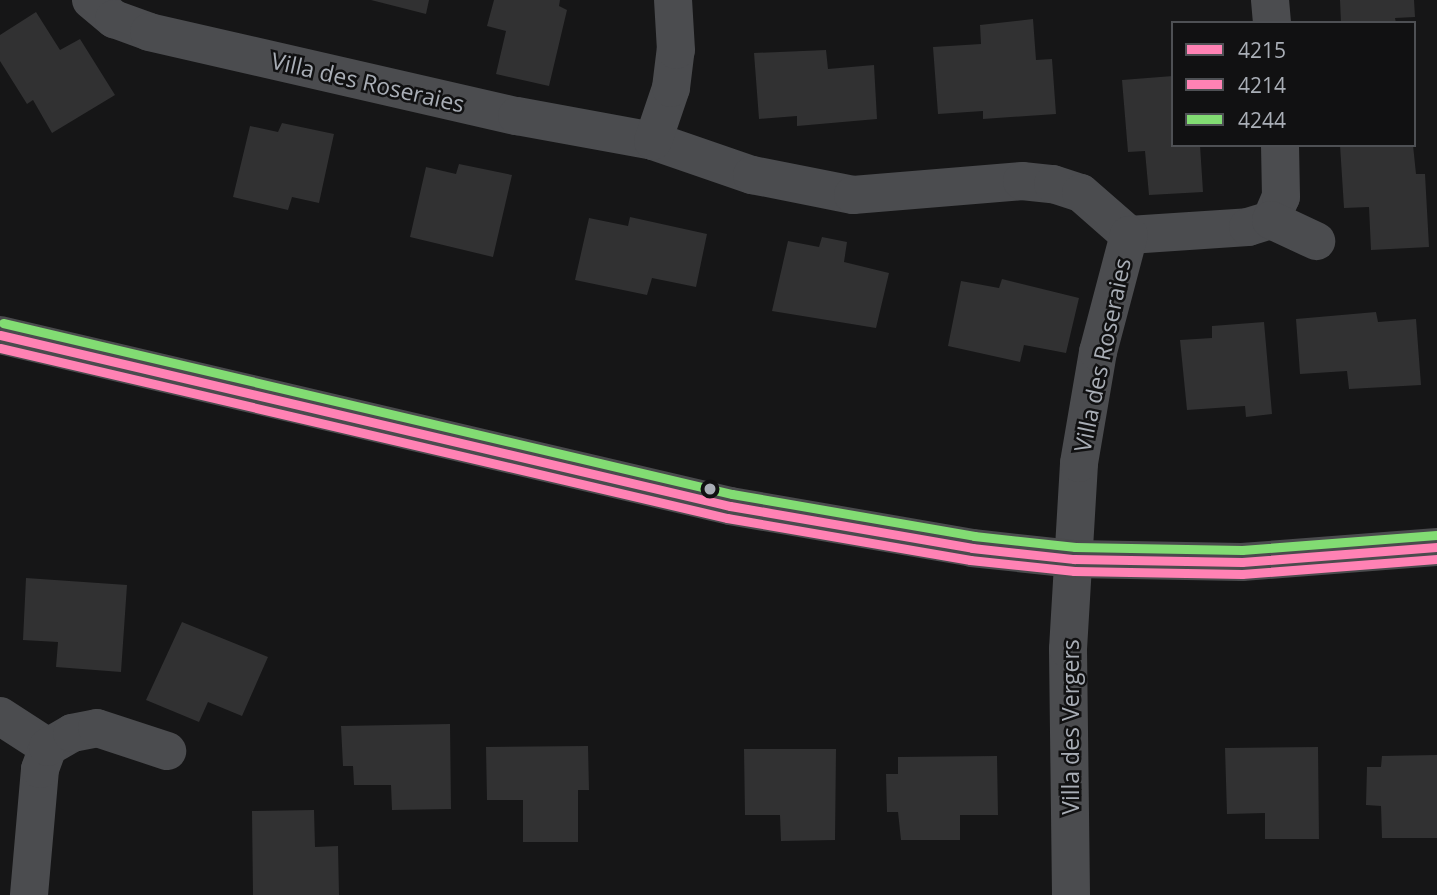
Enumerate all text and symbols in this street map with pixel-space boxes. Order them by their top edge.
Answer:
legend [1171,21,1416,147]
text: 4215 [1238,36,1286,64]
street label: Villa des Roseraies [269,46,467,118]
text: 4214 [1238,71,1286,99]
text: 4244 [1238,106,1286,134]
street label: Villa des Roseraies [1068,256,1136,454]
unlabelled marker [703,482,717,496]
street label: Villa des Vergers [1056,639,1084,815]

